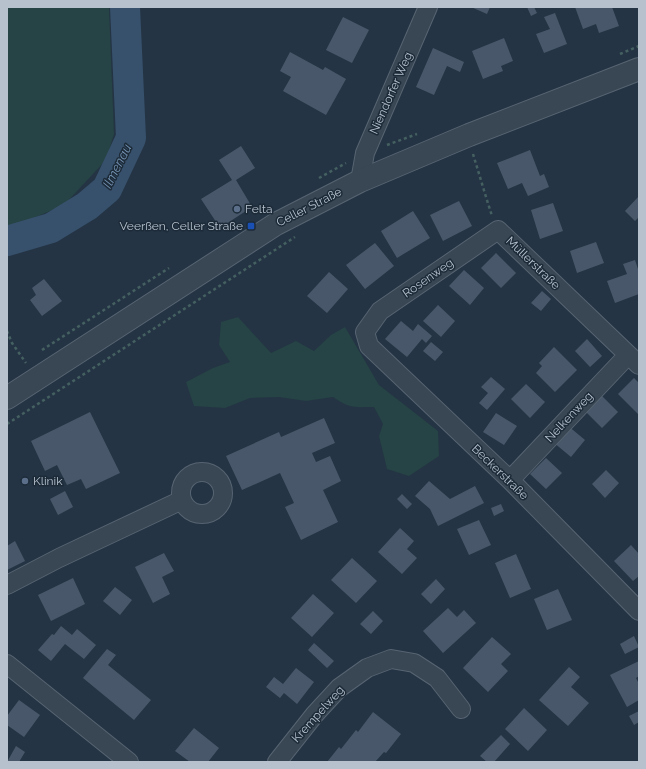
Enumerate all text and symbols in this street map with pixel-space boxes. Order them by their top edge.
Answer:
street label: Niendorfer Weg [367,50,415,136]
water label: Ilmenau [100,141,134,191]
street label: Celler Straße [274,185,344,229]
place label: Felta [245,202,273,216]
marker: Felta [232,204,242,214]
place label: Veerßen, Celler Straße [120,219,243,233]
marker: Veerßen, Celler Straße [246,221,256,231]
street label: Müllerstraße [503,234,563,292]
street label: Rosenweg [400,255,456,301]
street label: Nelkenweg [542,389,596,445]
street label: Beckerstraße [469,442,531,502]
place label: Klinik [33,474,63,488]
marker: Klinik [20,476,30,486]
street label: Krempelweg [289,683,347,745]

